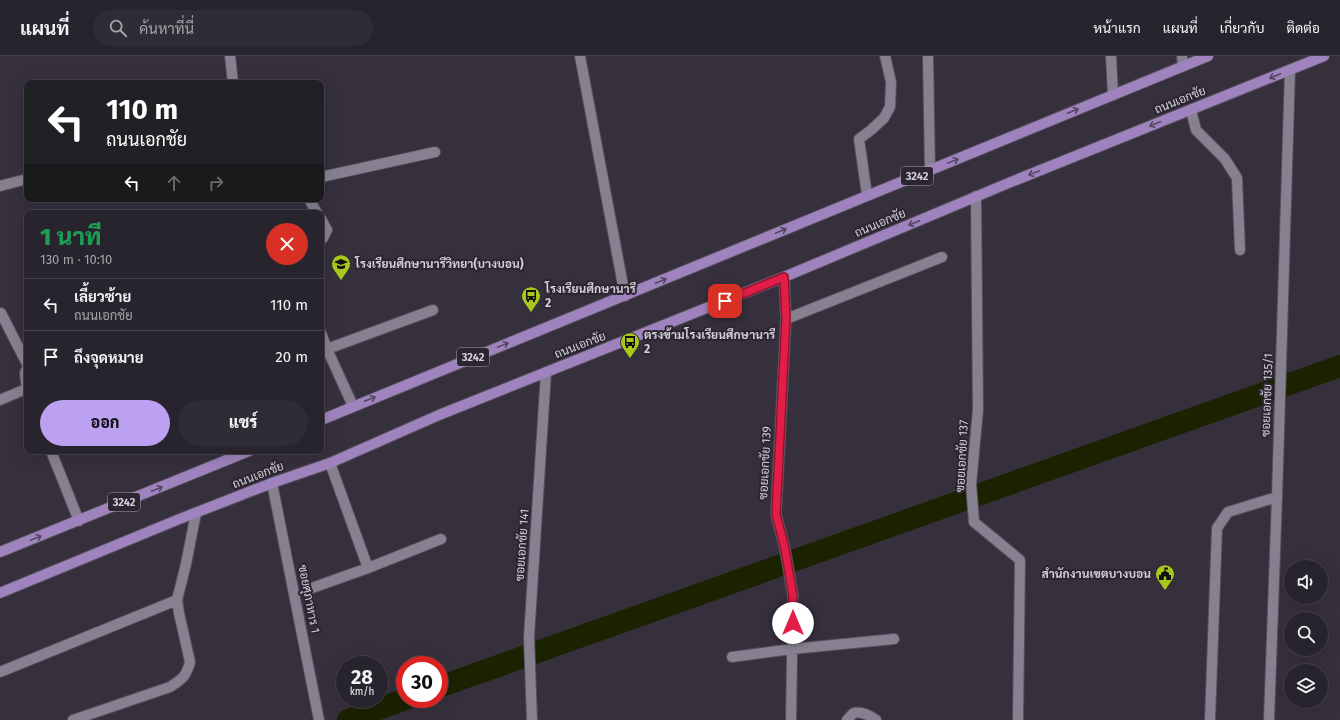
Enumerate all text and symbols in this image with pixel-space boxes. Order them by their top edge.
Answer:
search box [93,10,373,46]
text: แผนที่ [20,17,69,40]
icon: search [107,17,129,39]
text: ค้นหาที่นี่ [139,20,194,38]
text: หน้าแรก [1093,20,1141,37]
text: แผนที่ [1163,20,1198,37]
text: เกี่ยวกับ [1220,20,1264,37]
text: ติดต่อ [1286,20,1320,37]
one-way arrow [1270,73,1282,81]
street label: ถนนเอกชัย [1152,83,1208,117]
text: 110 m [106,93,178,126]
icon: left [40,96,92,148]
one-way arrow [1067,107,1079,114]
one-way arrow [1149,121,1161,129]
text: ถนนเอกชัย [106,129,187,151]
one-way arrow [947,156,959,164]
road number: 3242 [901,167,933,185]
one-way arrow [1028,169,1040,177]
icon: left [121,172,143,194]
icon: ahead [163,172,185,194]
icon: right [205,172,227,194]
street label: ถนนเอกชัย [852,206,908,240]
one-way arrow [908,219,920,227]
text: 1 นาที [40,223,101,251]
button: close [266,223,308,265]
one-way arrow [775,227,787,234]
text: 130 m · 10:10 [40,252,112,267]
school or university icon: โรงเรียนศึกษานารีวิทยา(บางบอน) [330,253,352,281]
place label: โรงเรียนศึกษานารีวิทยา(บางบอน) [354,256,524,271]
one-way arrow [654,277,666,284]
place label: โรงเรียนศึกษานารี 2 [544,281,636,310]
pin [708,284,742,318]
bus stop icon: โรงเรียนศึกษานารี 2 [520,285,542,313]
text: เลี้ยวซ้าย [74,288,131,306]
icon: arrive [714,290,736,312]
icon: left [40,294,62,316]
text: 110 m [270,296,308,314]
text: ถนนเอกชัย [74,308,133,323]
place label: ตรงข้ามโรงเรียนศึกษานารี 2 [644,327,776,356]
street label: ถนนเอกชัย [552,329,608,361]
bus stop icon: ตรงข้ามโรงเรียนศึกษานารี 2 [619,331,641,359]
one-way arrow [497,341,509,348]
icon: arrive [40,346,62,368]
text: 20 m [275,348,308,366]
road number: 3242 [457,348,489,366]
text: ถึงจุดหมาย [74,349,144,367]
street label: ซอยเอกชัย 135/1 [1259,353,1275,437]
one-way arrow [363,395,375,402]
button: ออก [40,400,170,446]
button: แชร์ [178,400,308,446]
street label: ซอยเอกชัย 137 [953,419,971,493]
street label: ซอยเอกชัย 139 [756,426,774,500]
street label: ถนนเอกชัย [230,459,286,491]
one-way arrow [150,484,162,492]
road number: 3242 [108,493,140,511]
street label: ซอยเอกชัย 141 [512,508,532,582]
one-way arrow [30,533,42,541]
map controls [1284,560,1328,708]
button: sound [1284,560,1328,604]
public building icon: สำนักงานเขตบางบอน [1154,563,1176,591]
street label: ซอยศุภาหาร 1 [294,564,322,635]
place label: สำนักงานเขตบางบอน [1041,567,1151,581]
position arrow [772,602,814,644]
button: search [1284,612,1328,656]
speed limit sign: 30 [396,656,448,708]
button: layers [1284,664,1328,708]
text: 28 [351,665,373,689]
text: km/h [350,686,374,698]

